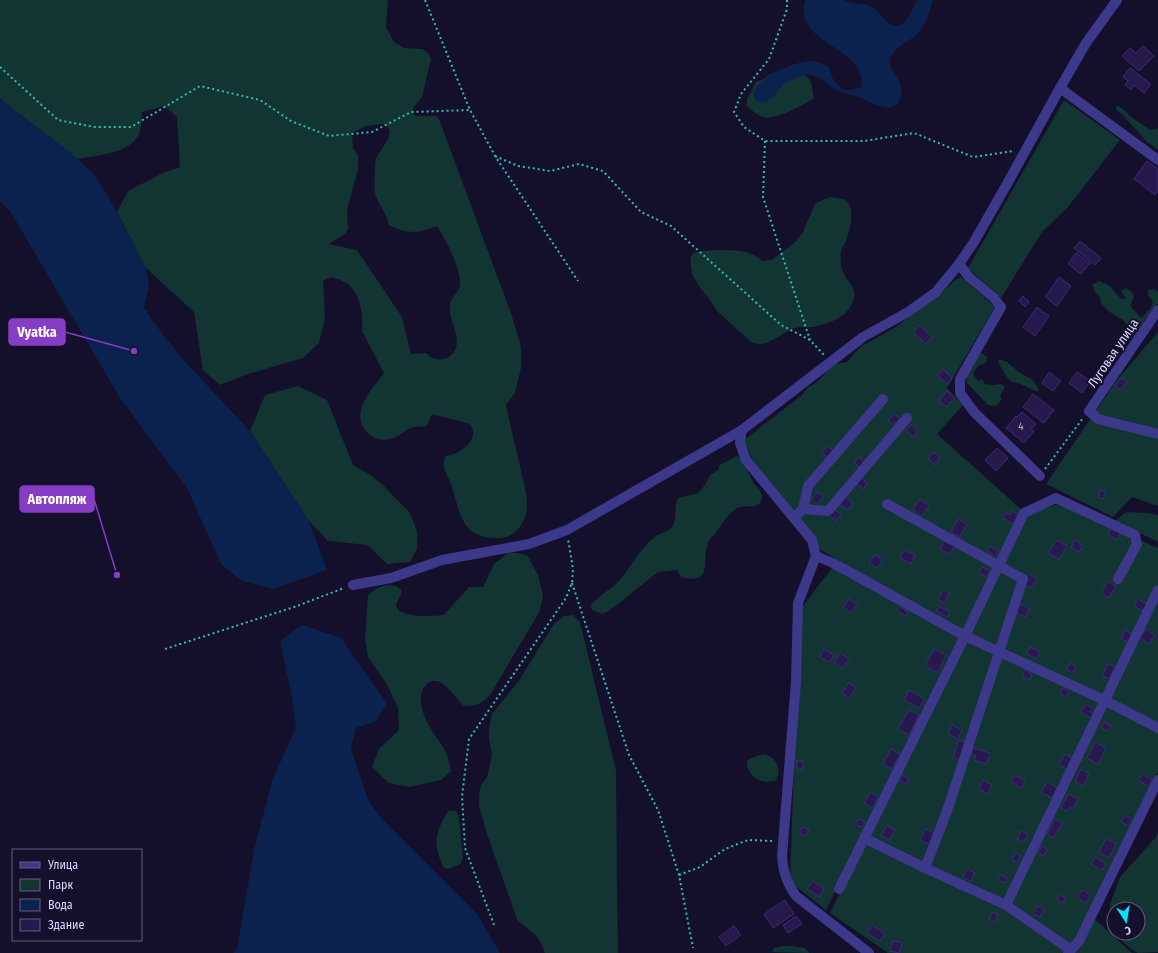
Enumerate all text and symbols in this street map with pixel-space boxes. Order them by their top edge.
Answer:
street label: Луговая улица [1084,316,1142,390]
callout: Vyatka [9,319,65,345]
text: Vyatka [16,324,57,341]
house number: 4 [1018,420,1024,433]
callout: Автопляж [20,486,94,512]
text: Автопляж [27,491,87,508]
legend [12,849,142,941]
text: Улица [47,858,78,872]
text: Парк [48,878,74,892]
text: Вода [48,898,73,912]
north arrow [1106,901,1146,941]
text: Здание [48,918,84,932]
text: С [1124,923,1132,937]

